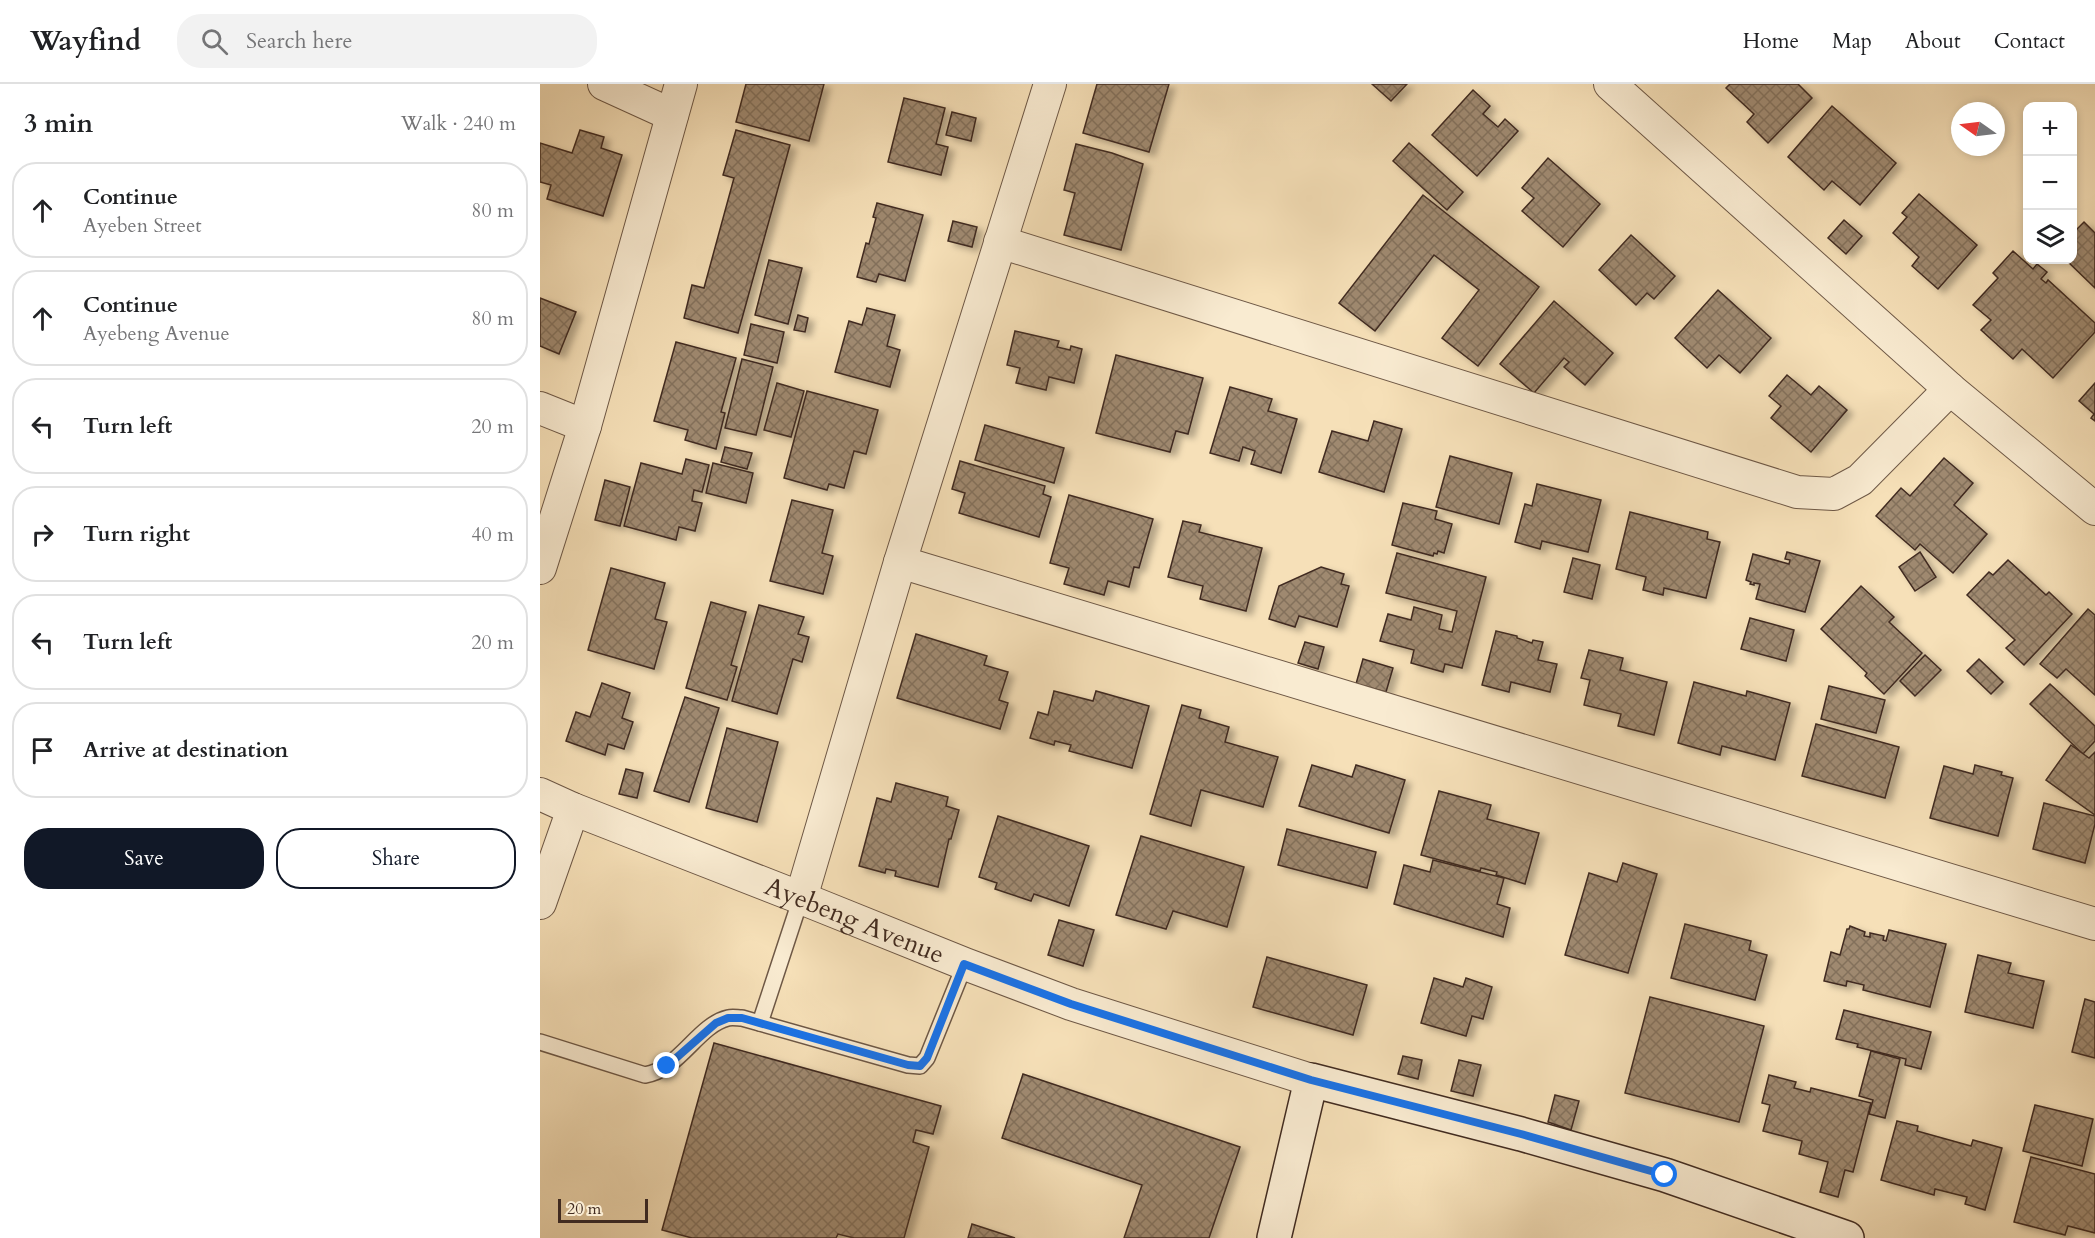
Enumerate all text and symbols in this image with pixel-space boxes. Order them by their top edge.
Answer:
search box [177,14,597,68]
text: Wayfind [30,22,141,60]
icon: search [198,25,231,58]
text: Search here [246,26,353,56]
text: Home [1743,27,1799,56]
text: Map [1832,27,1872,56]
text: About [1905,27,1961,56]
text: Contact [1994,27,2065,56]
north arrow [1951,102,2005,156]
map controls [2023,102,2077,264]
button: + [2023,102,2077,156]
text: 3 min [24,106,93,141]
text: Walk · 240 m [401,110,516,137]
button: − [2023,156,2077,210]
text: Continue [83,182,178,212]
icon: ahead [26,194,59,227]
text: 80 m [471,197,514,224]
button: layers [2023,210,2077,264]
text: Ayeben Street [83,212,202,239]
text: Continue [83,290,178,320]
icon: ahead [26,302,59,335]
text: 80 m [471,305,514,332]
text: Ayebeng Avenue [83,320,230,347]
icon: left [26,410,59,443]
text: Turn left [83,411,172,441]
text: 20 m [471,413,514,440]
icon: right [26,518,59,551]
text: Turn right [83,519,190,549]
text: 40 m [471,521,514,548]
icon: left [26,626,59,659]
text: Turn left [83,627,172,657]
text: 20 m [471,629,514,656]
icon: arrive [26,734,59,767]
text: Arrive at destination [83,735,288,765]
button: Save [24,828,264,889]
button: Share [276,828,516,889]
street label: Ayebeng Avenue [760,869,950,972]
route end [653,1052,679,1078]
route start [1651,1161,1677,1187]
scale bar [558,1196,648,1224]
text: 20 m [567,1198,601,1220]

